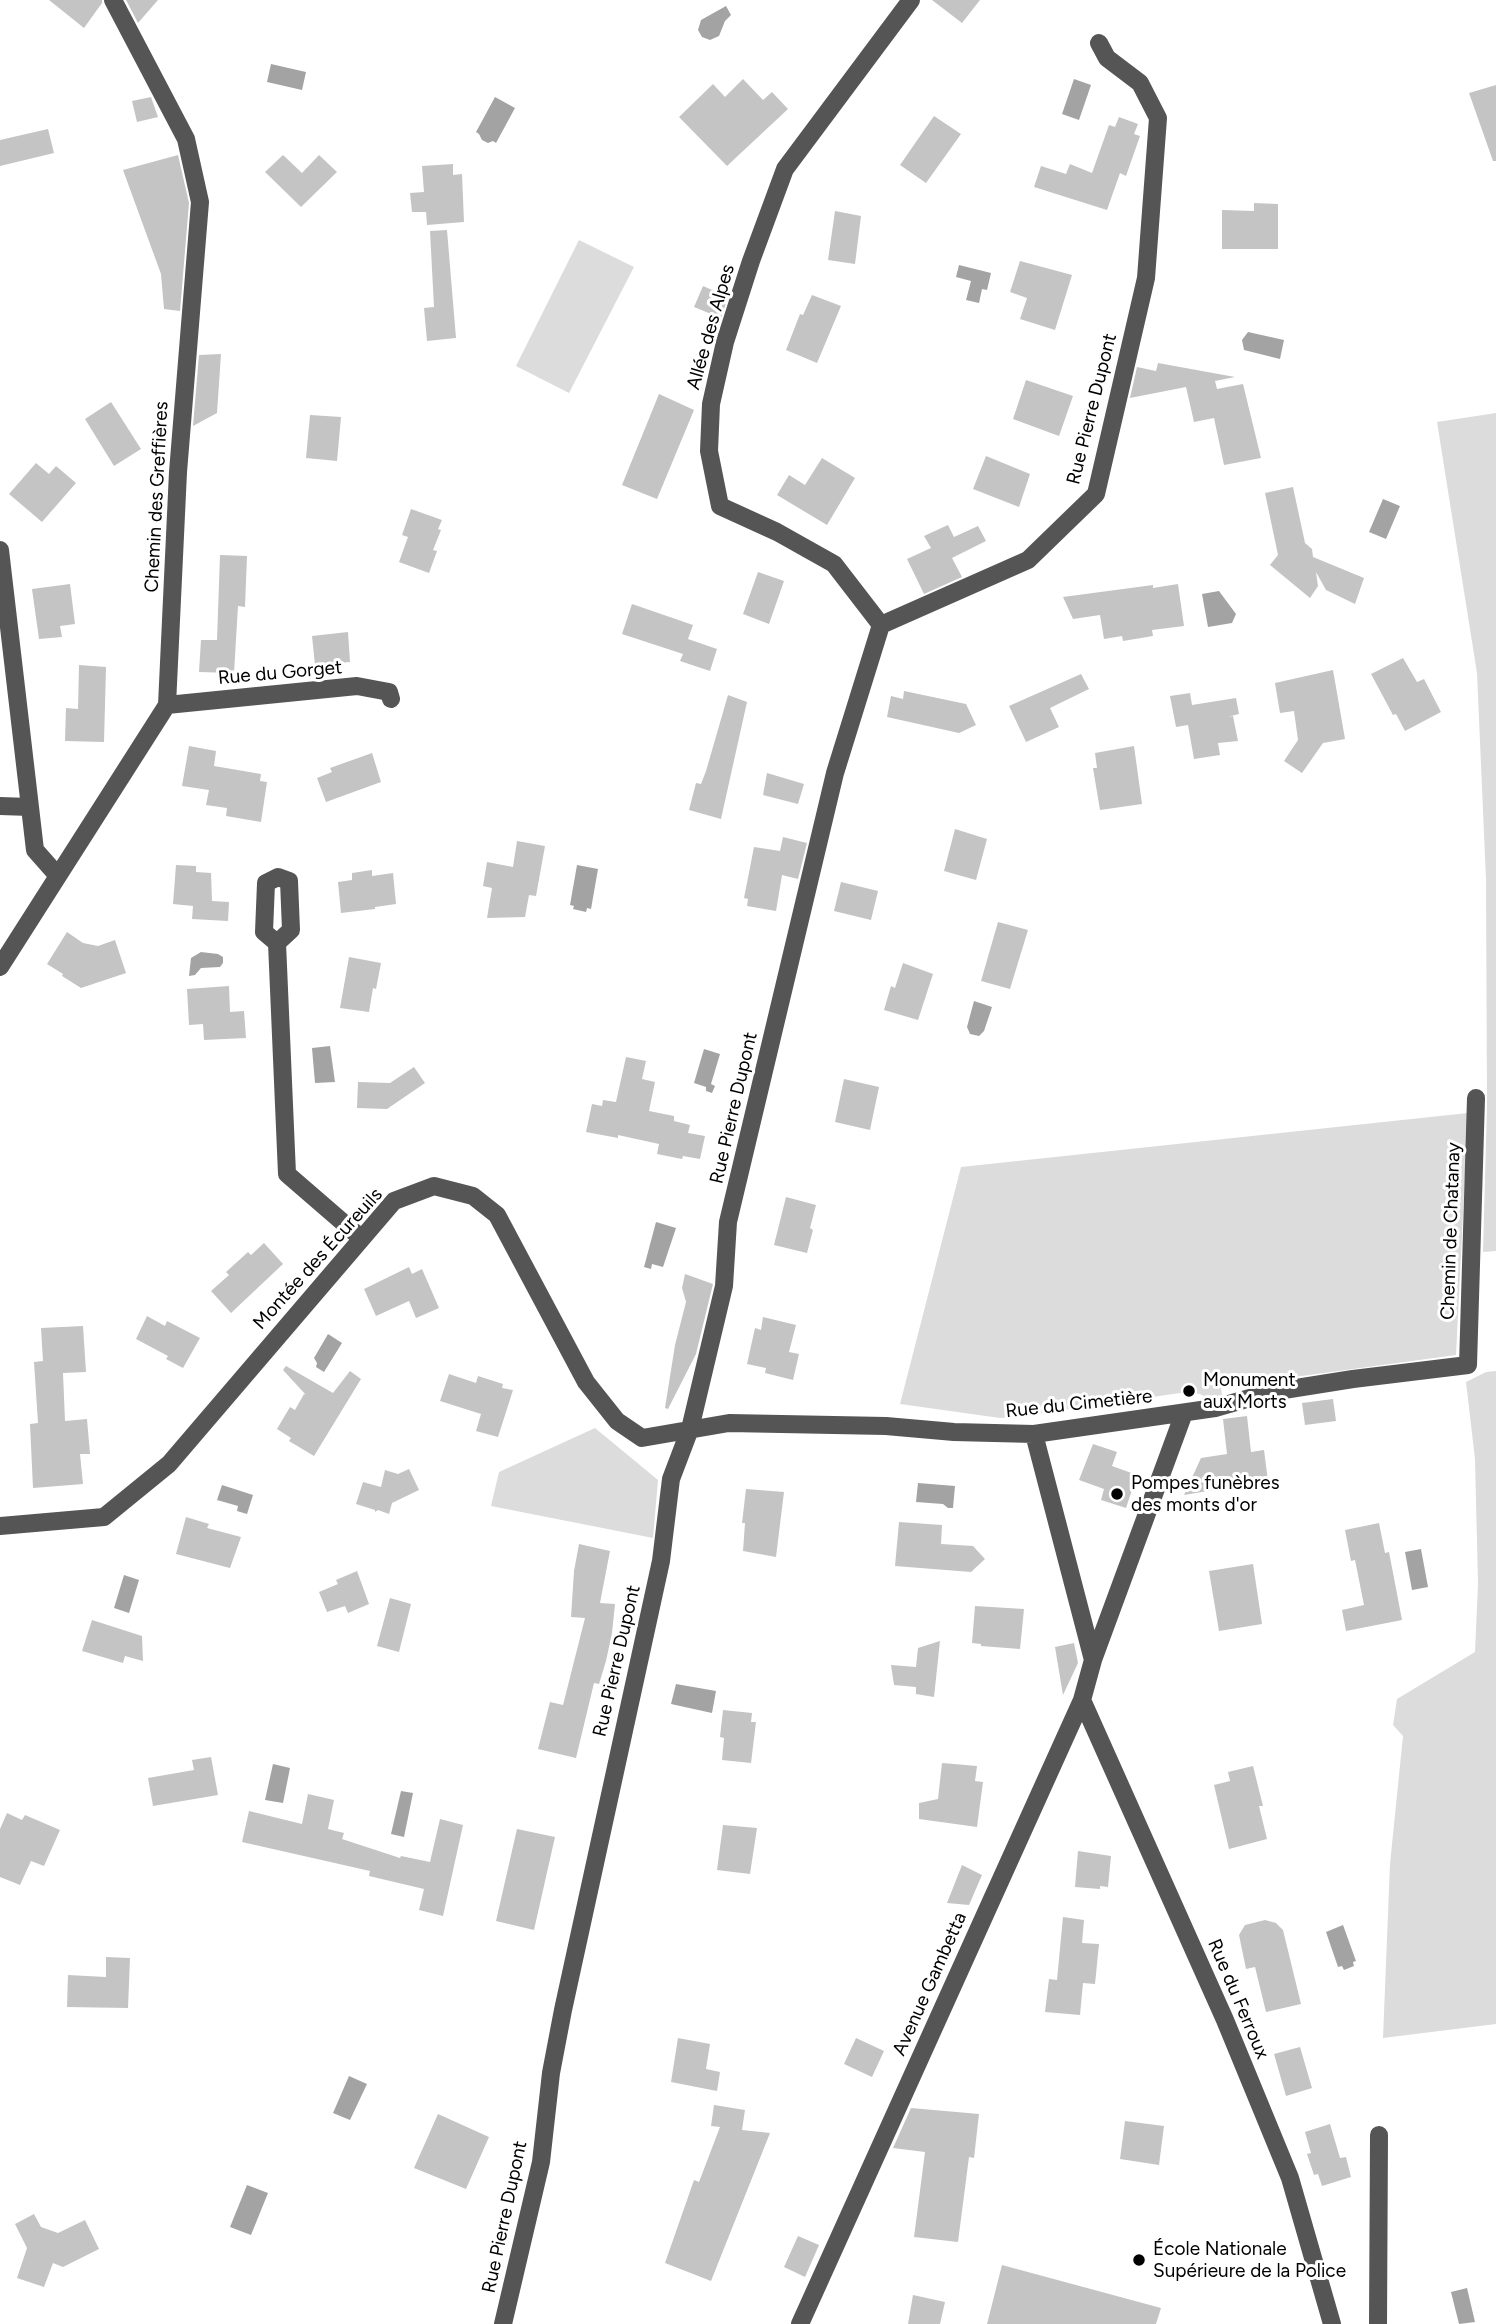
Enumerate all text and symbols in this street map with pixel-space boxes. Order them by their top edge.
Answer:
street label: Allée des Alpes [682,262,740,392]
street label: Rue Pierre Dupont [1062,331,1122,487]
street label: Chemin des Greffières [141,401,173,593]
street label: Rue du Gorget [217,656,343,690]
street label: Rue Pierre Dupont [705,1030,763,1186]
street label: Chemin de Chatanay [1437,1142,1465,1320]
street label: Montée des Écureuils [249,1184,387,1334]
place label: Monument aux Morts [1203,1369,1296,1413]
marker: Monument aux Morts [1181,1383,1197,1399]
street label: Rue du Cimetière [1005,1385,1153,1423]
place label: Pompes funèbres des monts d'or [1131,1472,1280,1516]
marker: Pompes funèbres des monts d'or [1109,1486,1125,1502]
street label: Rue Pierre Dupont [588,1583,646,1739]
street label: Avenue Gambetta [888,1909,972,2059]
street label: Rue du Ferroux [1202,1936,1274,2062]
street label: Rue Pierre Dupont [478,2139,532,2295]
place label: École Nationale Supérieure de la Police [1153,2238,1346,2282]
marker: École Nationale Supérieure de la Police [1131,2252,1147,2268]

